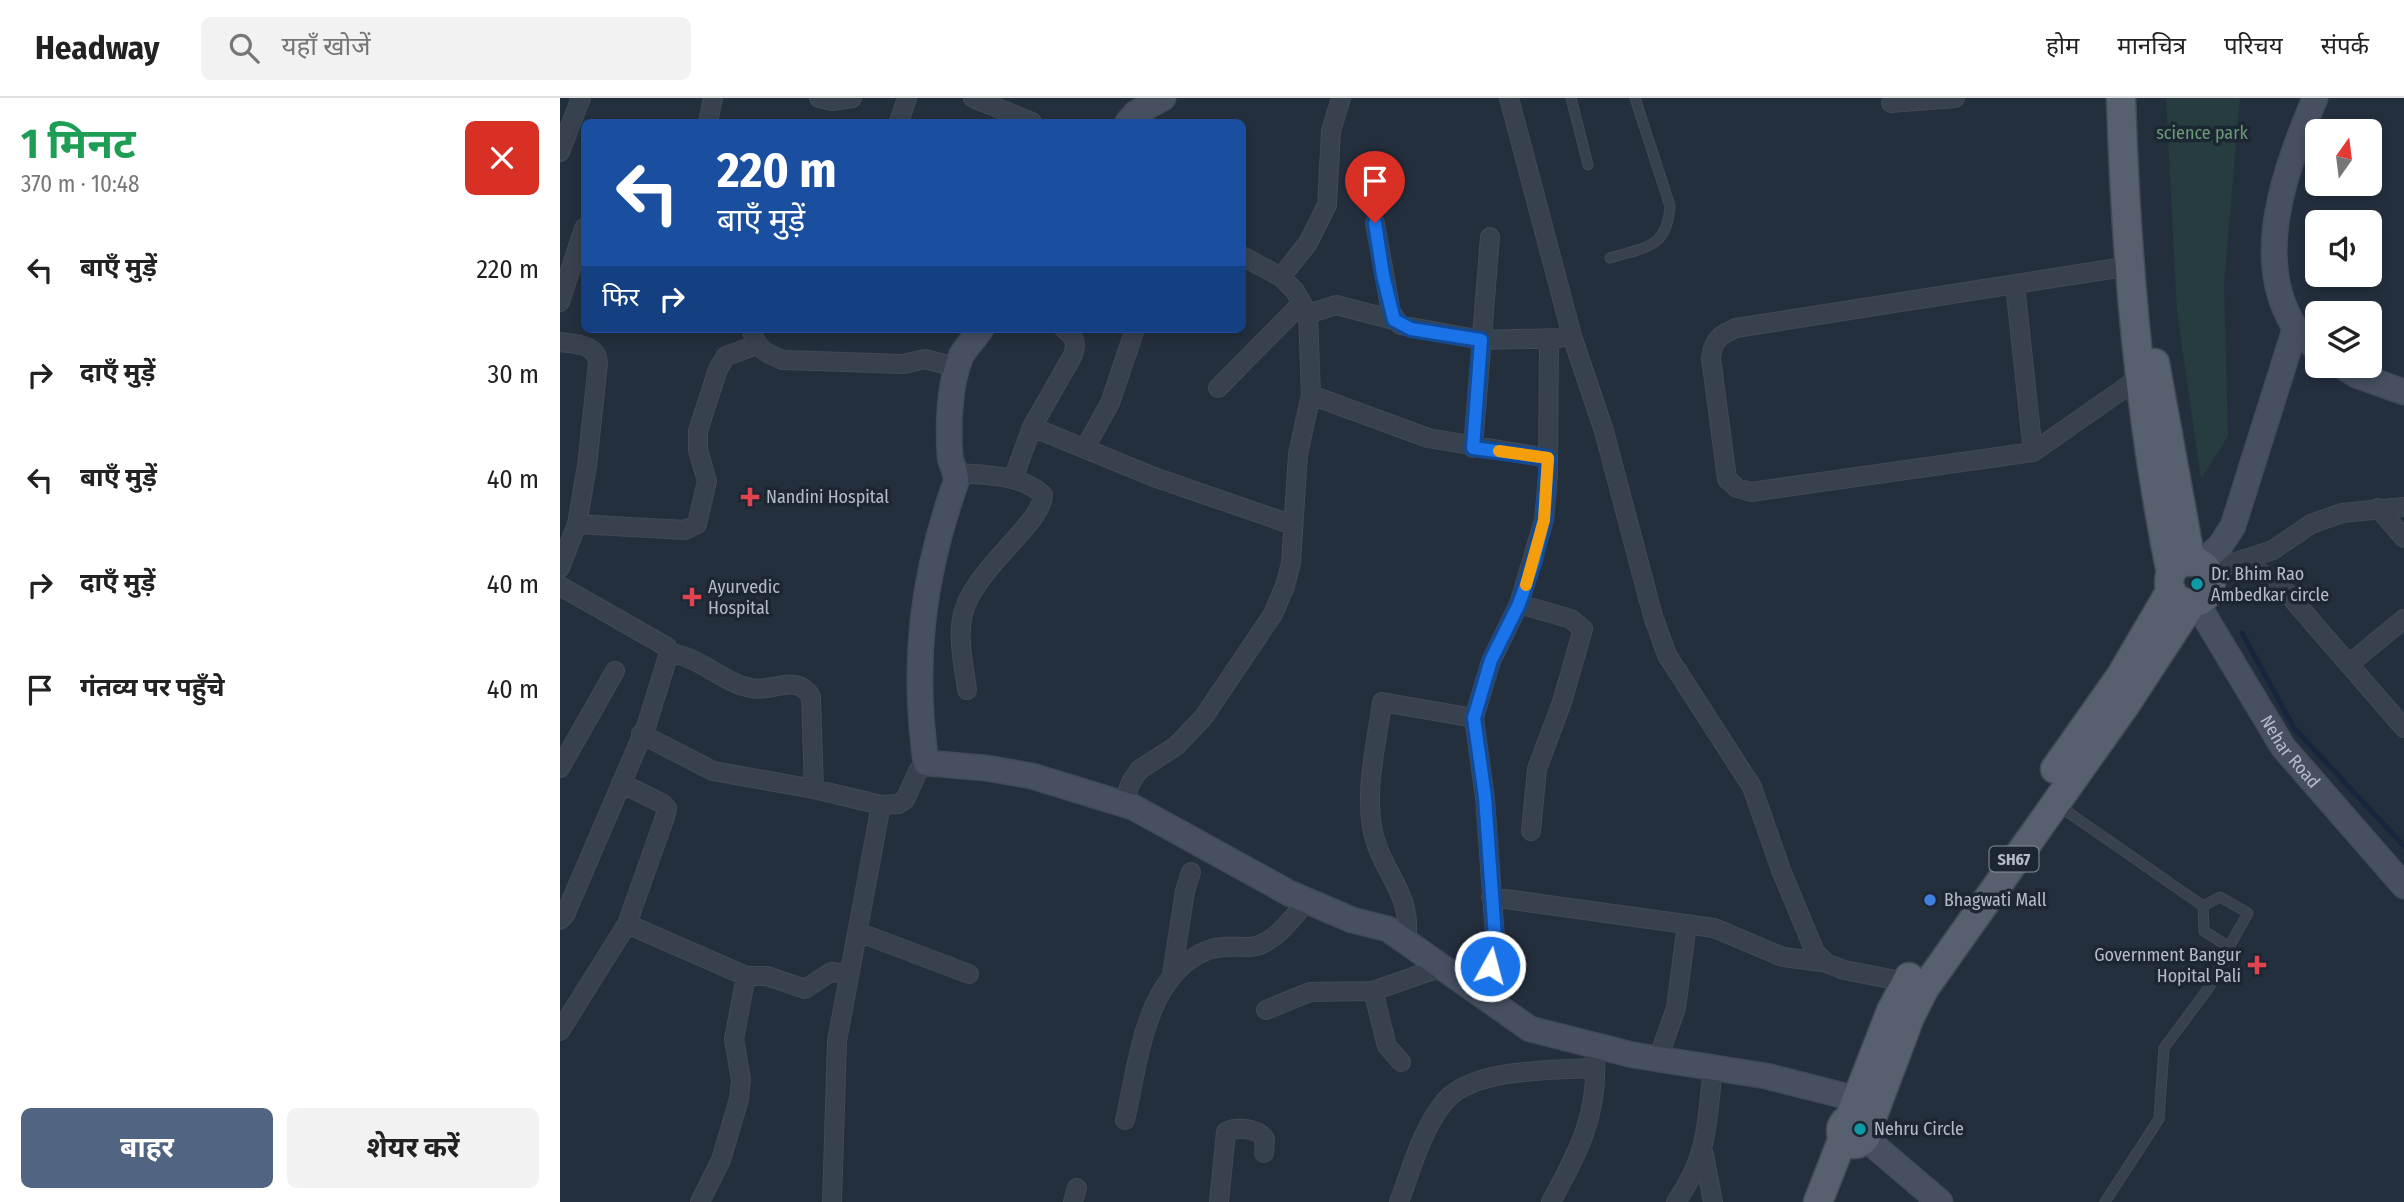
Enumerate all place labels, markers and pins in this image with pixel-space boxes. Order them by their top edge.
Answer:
pin [1345,151,1405,223]
place label: Nandini Hospital [766,486,889,508]
marker: Nandini Hospital [740,487,760,507]
place label: Dr. Bhim Rao Ambedkar circle [2211,563,2329,606]
place label: Ayurvedic Hospital [708,576,780,619]
marker: Dr. Bhim Rao Ambedkar circle [2189,576,2205,592]
marker: Ayurvedic Hospital [682,587,702,607]
place label: Bhagwati Mall [1944,889,2047,911]
marker: Bhagwati Mall [1922,892,1938,908]
place label: Government Bangur Hopital Pali [2094,944,2242,987]
marker: Government Bangur Hopital Pali [2247,955,2267,975]
place label: Nehru Circle [1874,1118,1964,1140]
marker: Nehru Circle [1852,1121,1868,1137]

